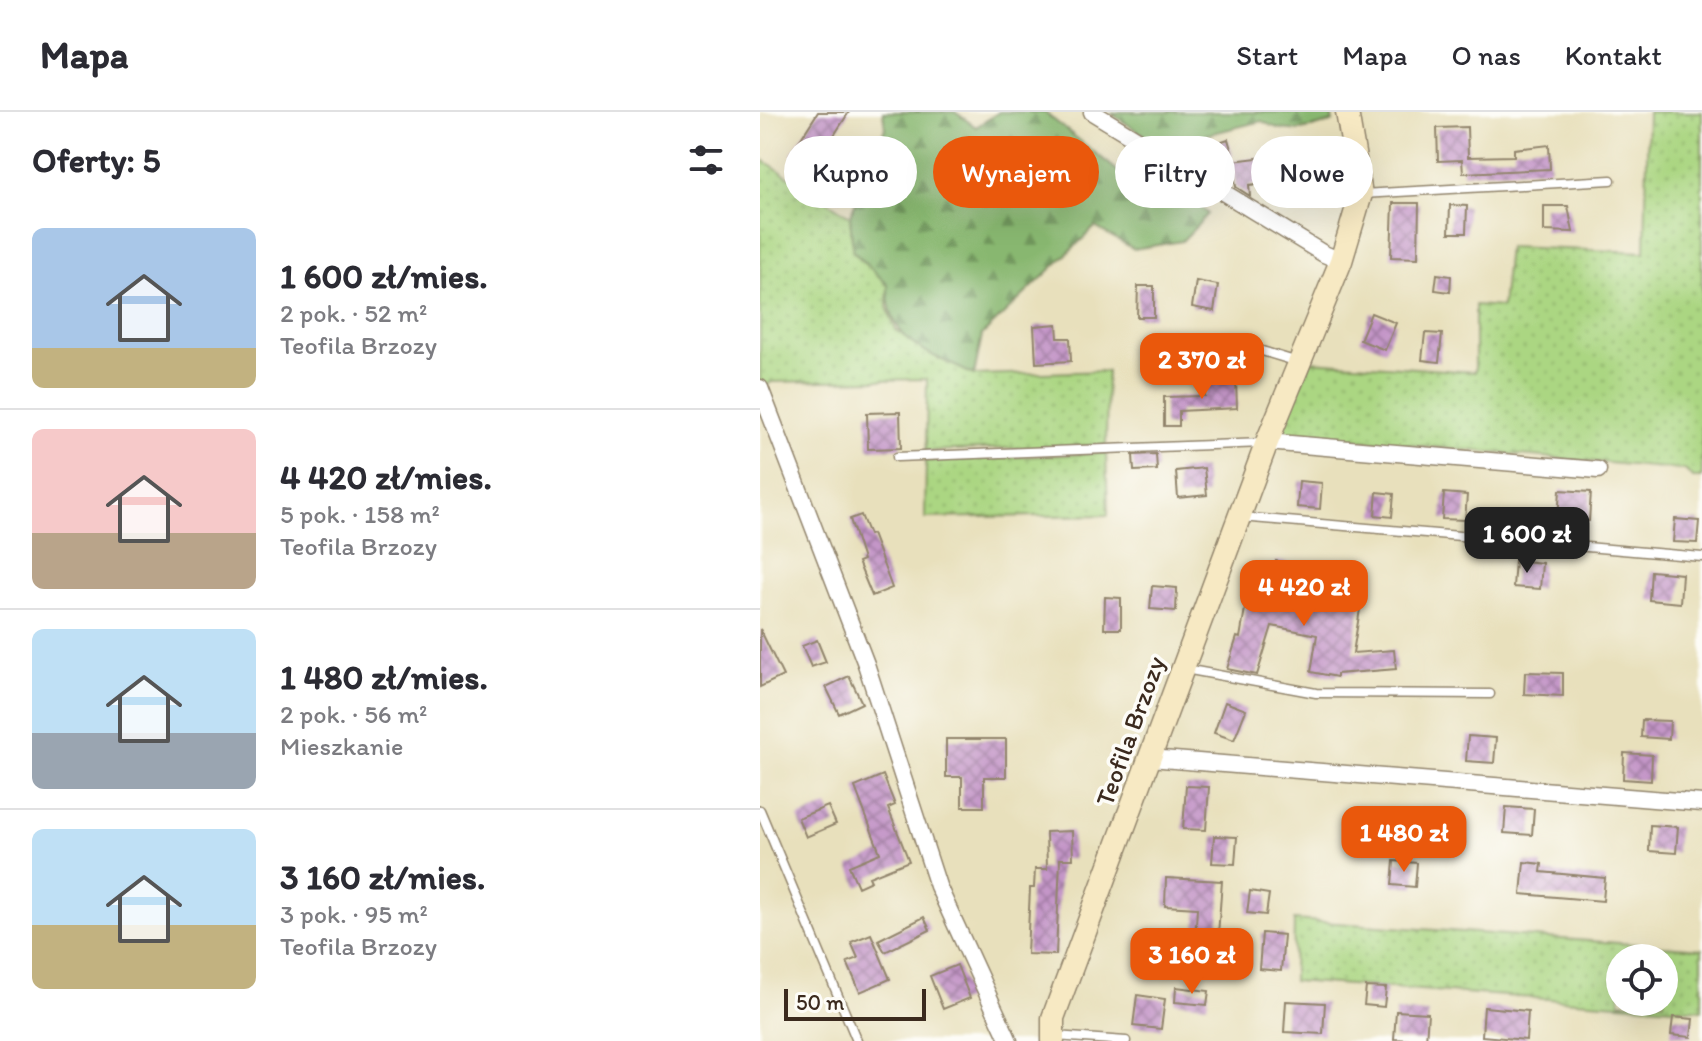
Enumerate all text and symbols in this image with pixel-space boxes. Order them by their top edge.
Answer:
text: Mapa [40,32,128,78]
text: Start [1236,38,1298,72]
text: Mapa [1342,38,1407,72]
text: O nas [1451,38,1521,72]
text: Kontakt [1565,38,1662,72]
chip: Kupno [784,136,917,208]
chip: Wynajem [933,136,1099,208]
chip: Filtry [1115,136,1235,208]
chip: Nowe [1251,136,1373,208]
icon: filters [684,138,728,182]
text: Oferty: 5 [32,140,160,181]
text: 1 600 zł/mies. [280,256,488,297]
icon: home [96,260,192,356]
text: 2 pok. · 52 m² [280,297,427,329]
text: Teofila Brzozy [280,329,437,361]
pin: 2 370 zł [1119,333,1285,401]
text: 2 370 zł [1158,343,1246,375]
text: 4 420 zł/mies. [280,457,492,498]
icon: home [96,461,192,557]
text: 5 pok. · 158 m² [280,498,440,530]
pin: 1 600 zł [1444,507,1610,575]
text: 1 600 zł [1482,517,1572,549]
text: Teofila Brzozy [280,530,437,562]
pin: 4 420 zł [1221,560,1387,628]
text: 4 420 zł [1258,570,1350,602]
street label: Teofila Brzozy [1088,652,1172,810]
text: 1 480 zł/mies. [280,657,488,698]
icon: home [96,661,192,757]
text: 2 pok. · 56 m² [280,698,427,730]
text: Mieszkanie [280,730,403,762]
pin: 1 480 zł [1321,806,1487,874]
text: 1 480 zł [1359,816,1449,848]
text: 3 160 zł/mies. [280,857,485,898]
icon: home [96,861,192,957]
text: 3 pok. · 95 m² [280,898,428,930]
pin: 3 160 zł [1109,928,1275,996]
text: Teofila Brzozy [280,930,437,962]
text: 3 160 zł [1148,938,1236,970]
map controls [1606,944,1678,1016]
button: locate [1606,944,1678,1016]
scale bar [784,985,926,1021]
text: 50 m [796,989,845,1016]

